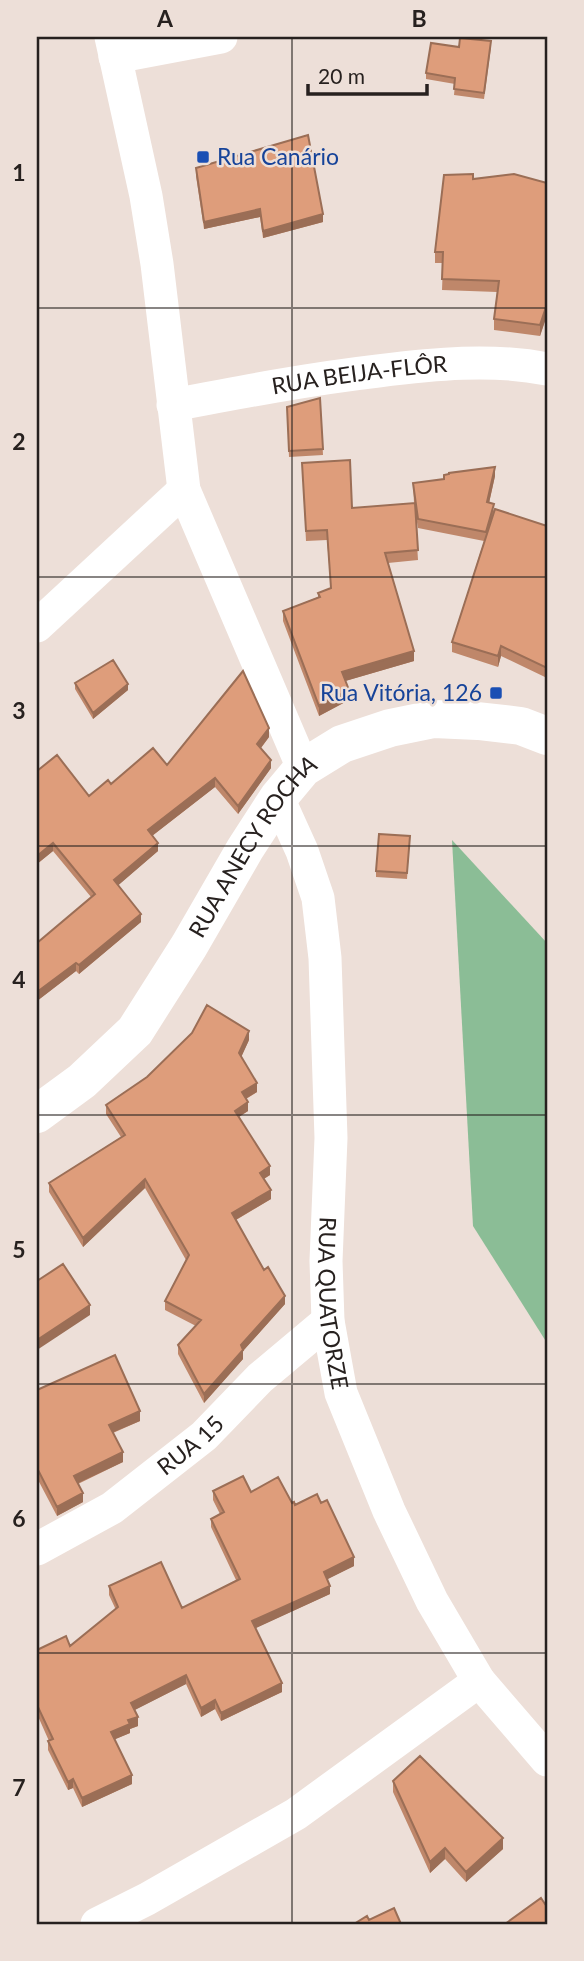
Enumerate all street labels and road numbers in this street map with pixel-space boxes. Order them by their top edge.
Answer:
street label: RUA BEIJA-FLÔR [269,349,449,399]
street label: RUA ANECY ROCHA [182,748,321,942]
street label: RUA QUATORZE [313,1216,355,1391]
street label: RUA 15 [151,1409,229,1480]

